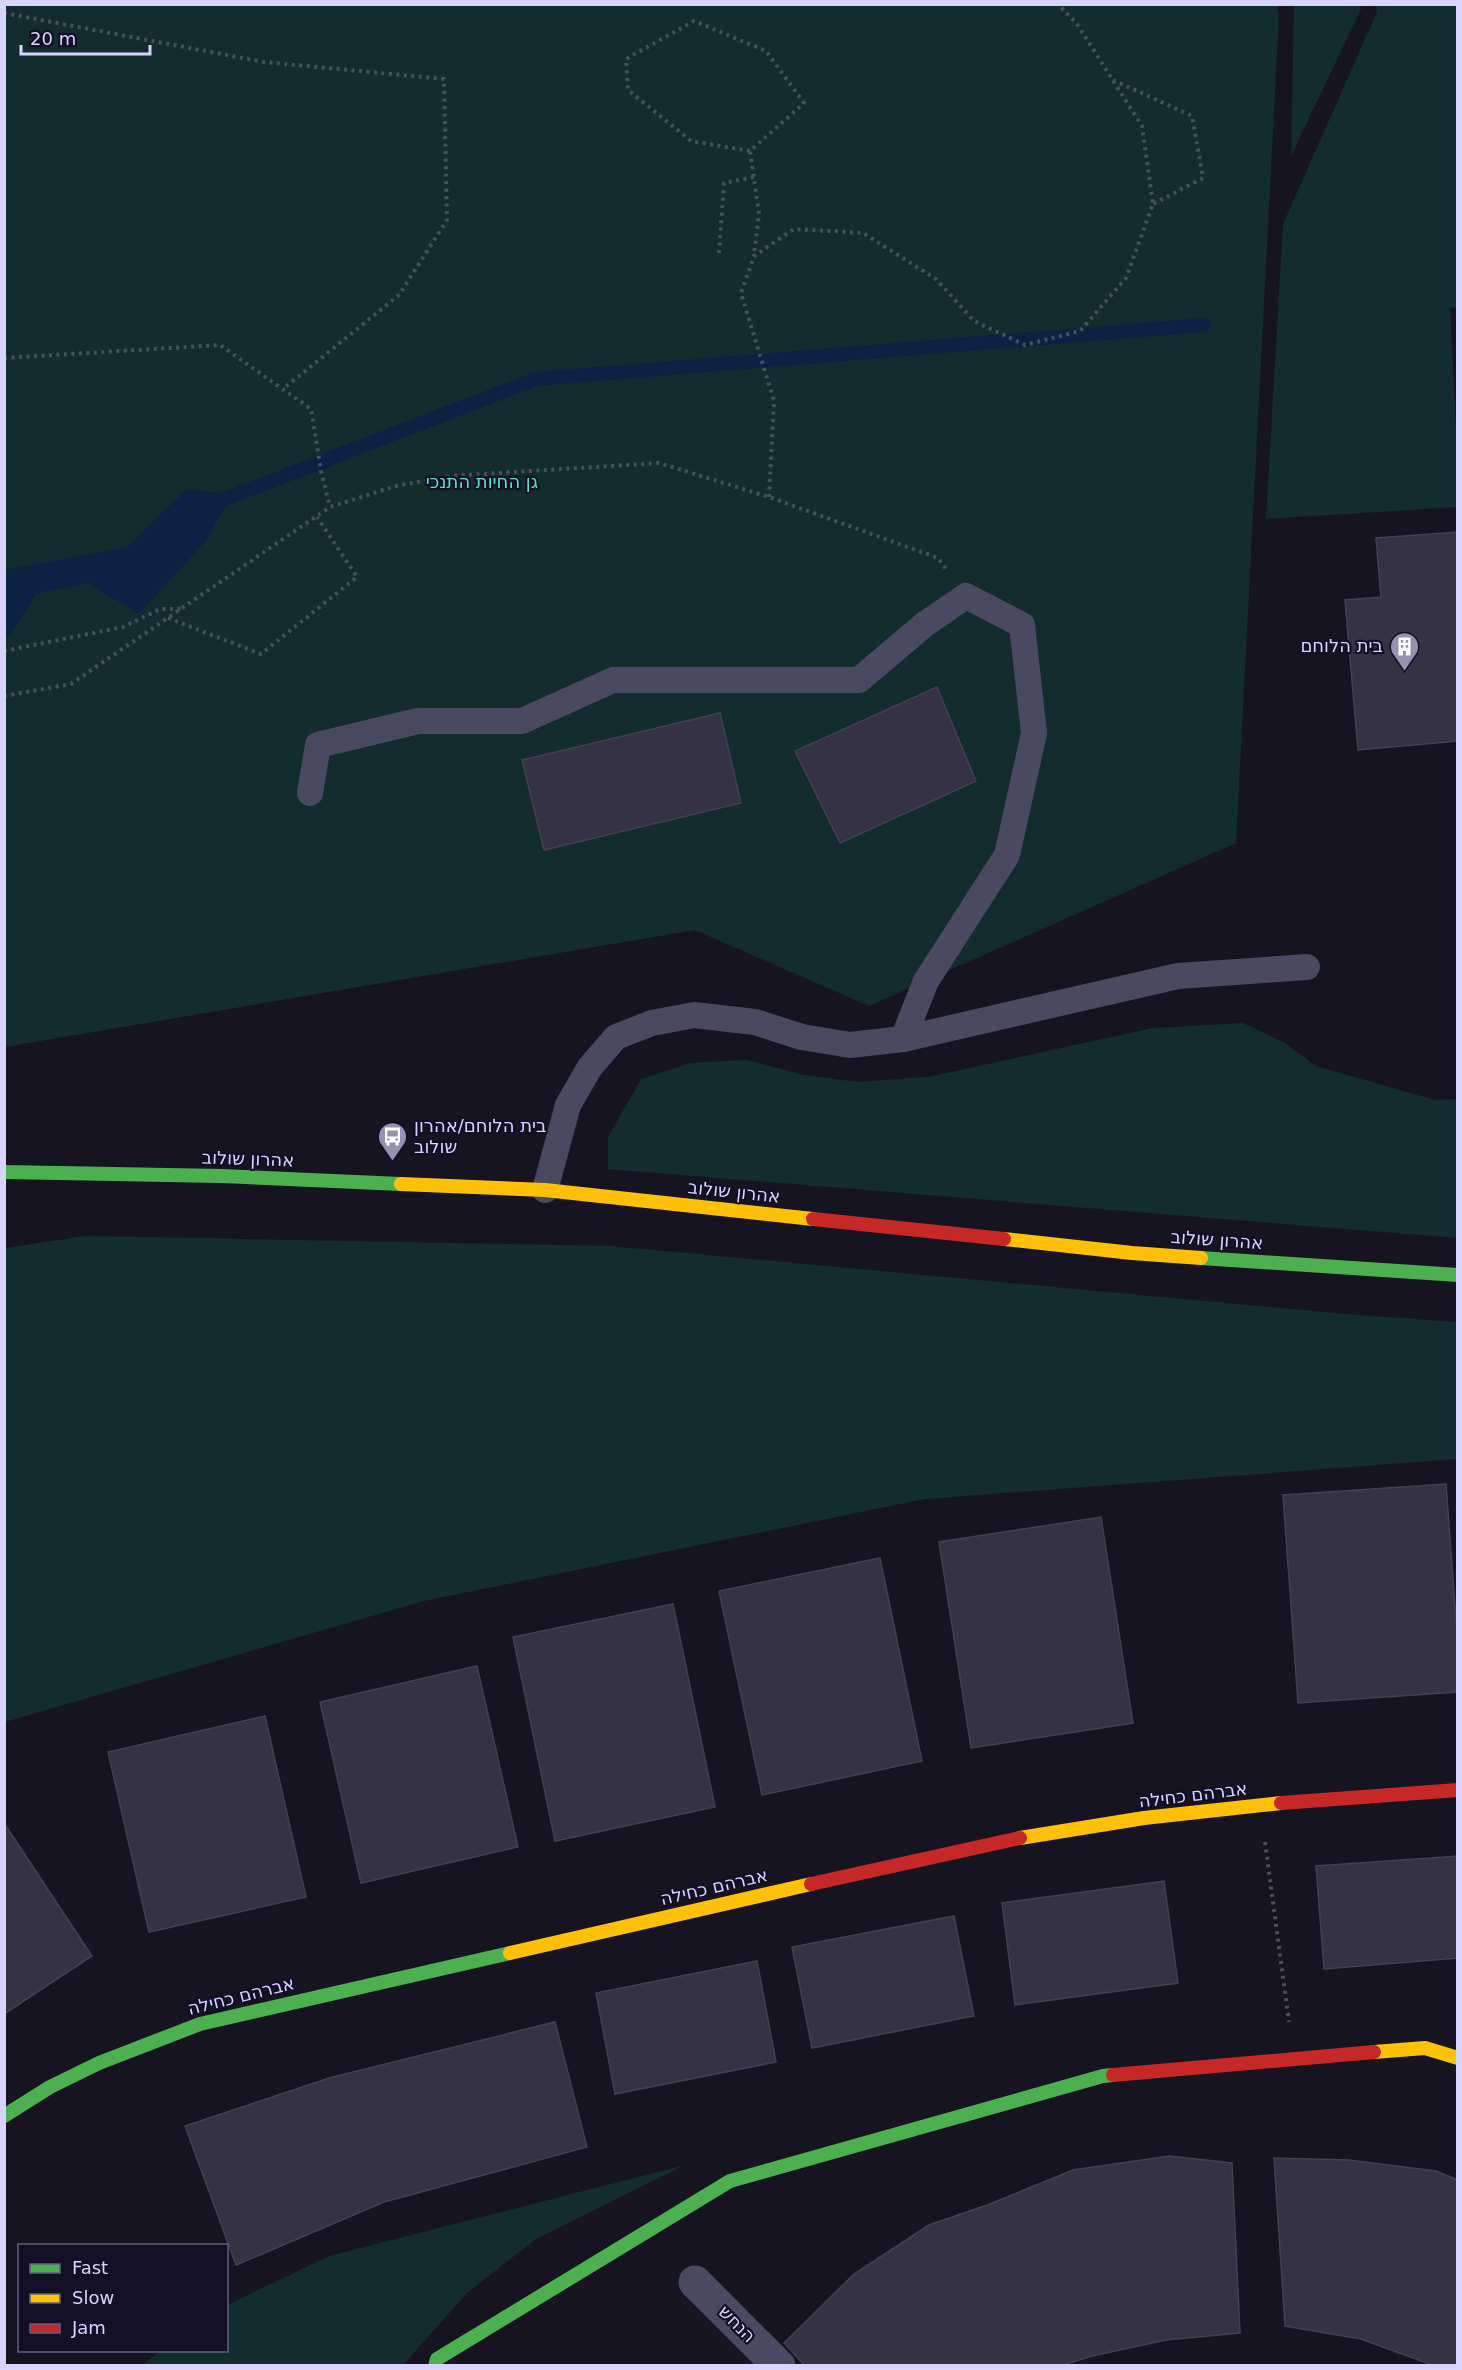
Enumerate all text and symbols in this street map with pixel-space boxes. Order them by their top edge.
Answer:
scale bar [21,18,150,56]
text: 20 m [30,28,76,49]
park label: גן החיות התנכי [426,471,538,492]
building icon: בית הלוחם [1388,630,1420,672]
place label: בית הלוחם [1300,635,1383,656]
place label: בית הלוחם/אהרון שולוב [414,1115,546,1157]
bus stop icon: בית הלוחם/אהרון שולוב [377,1120,409,1162]
street label: אהרון שולוב [201,1146,295,1171]
street label: אהרון שולוב [687,1176,781,1207]
street label: אהרון שולוב [1170,1226,1264,1253]
street label: אברהם כחילה [1137,1777,1248,1812]
street label: אברהם כחילה [658,1864,770,1909]
street label: אברהם כחילה [185,1972,296,2019]
legend [18,2244,228,2352]
text: Fast [72,2257,108,2278]
text: Slow [72,2287,114,2308]
street label: הנחש [715,2301,760,2346]
text: Jam [71,2317,106,2338]

